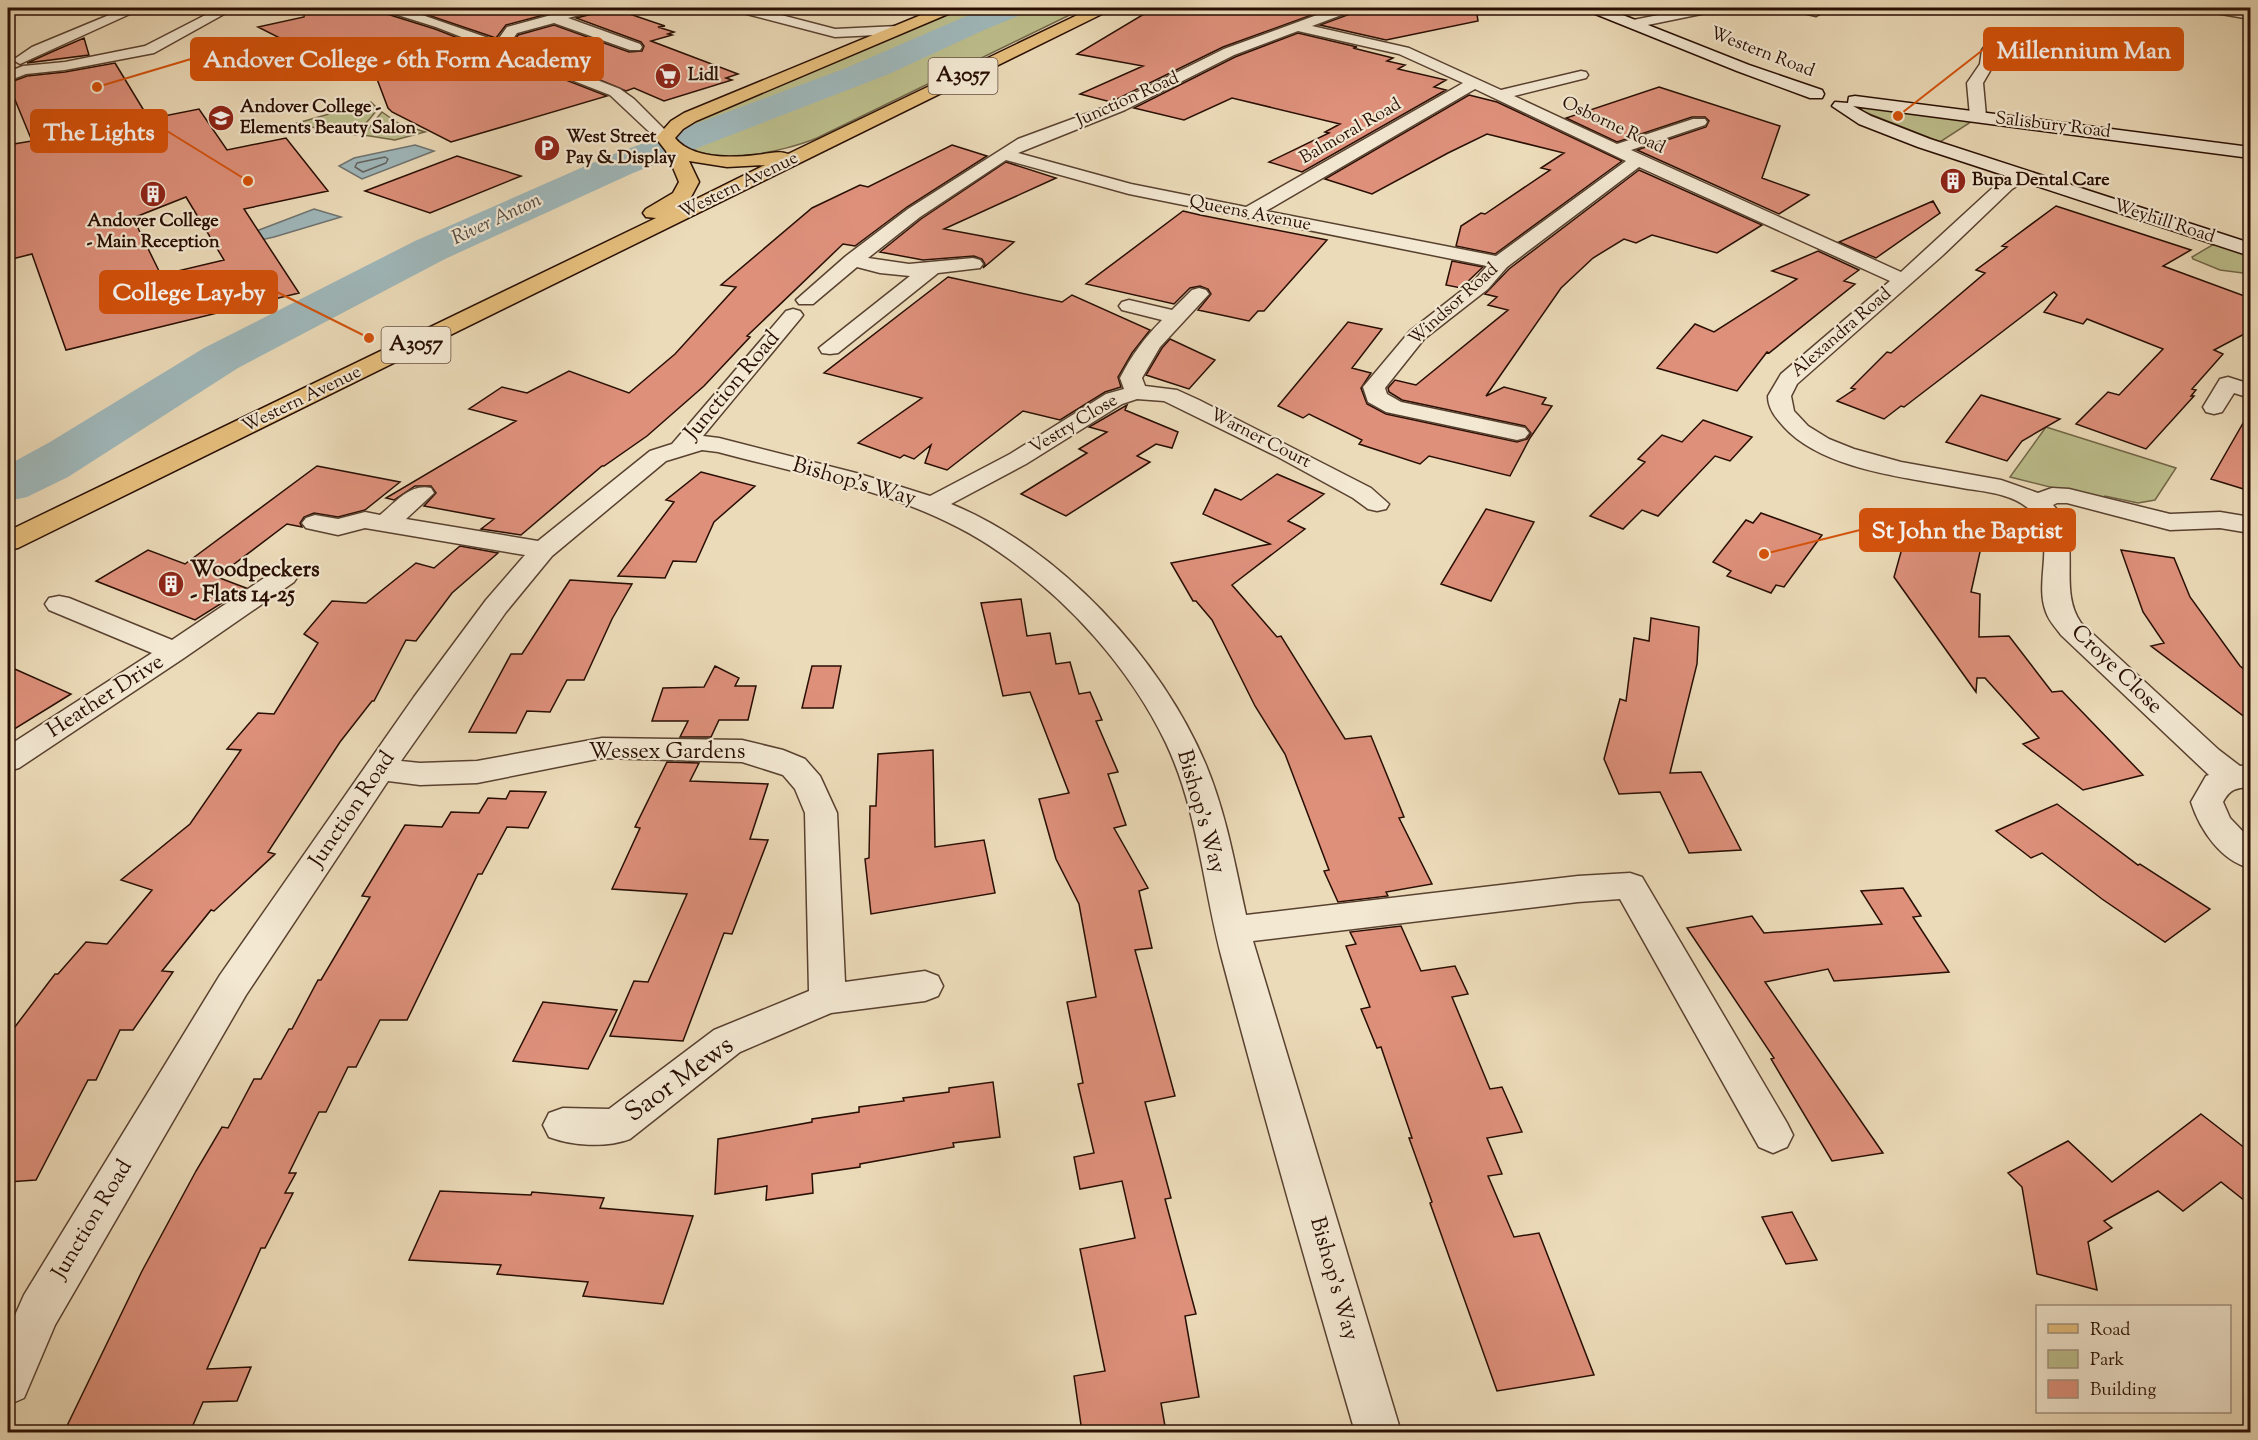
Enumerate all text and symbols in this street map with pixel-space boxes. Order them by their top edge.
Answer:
street label: Western Road [1706,21,1818,85]
callout: Millennium Man [1984,28,2183,70]
text: Millennium Man [1997,35,2172,69]
callout: Andover College - 6th Form Academy [191,38,603,80]
text: Andover College - 6th Form Academy [203,44,591,78]
road number: A3057 [928,58,998,94]
supermarket icon: Lidl [653,61,683,91]
place label: Lidl [688,63,720,89]
street label: Junction Road [1072,66,1184,135]
street label: Osborne Road [1557,91,1669,161]
street label: Balmoral Road [1295,92,1407,172]
place label: Andover College - Elements Beauty Salon [240,95,417,142]
school or university icon: Andover College - Elements Beauty Salon [206,103,236,133]
street label: Salisbury Road [1994,106,2112,146]
callout: The Lights [31,110,167,152]
text: The Lights [43,117,155,151]
place label: West Street Pay & Display [566,125,676,172]
parking icon: West Street Pay & Display [532,133,562,163]
street label: Western Avenue [675,146,803,226]
building icon: Bupa Dental Care [1938,166,1968,196]
place label: Bupa Dental Care [1972,168,2110,194]
building icon: Andover College - Main Reception [138,179,168,209]
water label: River Anton [447,186,547,254]
street label: Queens Avenue [1187,189,1313,239]
street label: Weyhill Road [2110,193,2218,251]
place label: Andover College - Main Reception [86,209,220,256]
street label: Windsor Road [1403,258,1505,352]
callout: College Lay-by [100,271,277,313]
text: College Lay-by [113,277,265,311]
street label: Alexandra Road [1786,282,1898,384]
street label: Junction Road [677,324,788,449]
road number: A3057 [382,327,450,363]
street label: Western Avenue [238,360,366,440]
street label: Vestry Close [1025,388,1123,462]
street label: Warner Court [1205,402,1315,476]
street label: Bishop's Way [788,450,920,516]
callout: St John the Baptist [1860,509,2075,551]
text: St John the Baptist [1871,515,2063,549]
place label: Woodpeckers - Flats 14-25 [190,555,320,612]
building icon: Woodpeckers - Flats 14-25 [156,569,186,599]
street label: Croye Close [2063,618,2169,722]
street label: Heather Drive [41,647,171,747]
street label: Wessex Gardens [589,737,745,769]
street label: Junction Road [302,745,404,876]
street label: Bishop's Way [1167,746,1233,878]
street label: Saor Mews [617,1027,743,1133]
street label: Junction Road [44,1154,141,1287]
street label: Bishop's Way [1300,1213,1366,1345]
legend [2036,1305,2231,1413]
text: Road [2090,1318,2130,1344]
text: Park [2090,1348,2125,1374]
text: Building [2090,1378,2156,1404]

